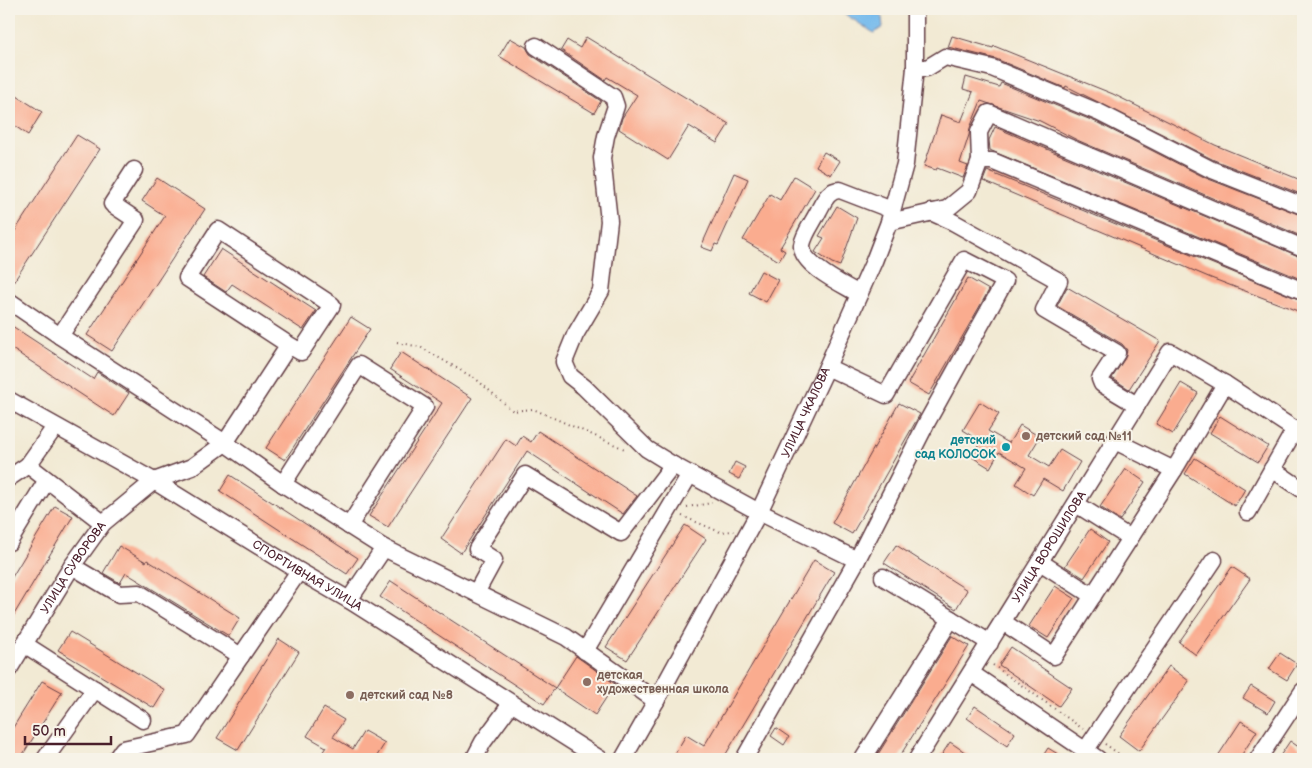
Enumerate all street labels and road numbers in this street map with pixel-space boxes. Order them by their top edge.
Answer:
street label: УЛИЦА ЧКАЛОВА [778,364,834,460]
street label: УЛИЦА ВОРОШИЛОВА [1009,488,1090,605]
street label: УЛИЦА СУВОРОВА [37,518,110,616]
street label: СПОРТИВНАЯ УЛИЦА [250,536,366,614]

